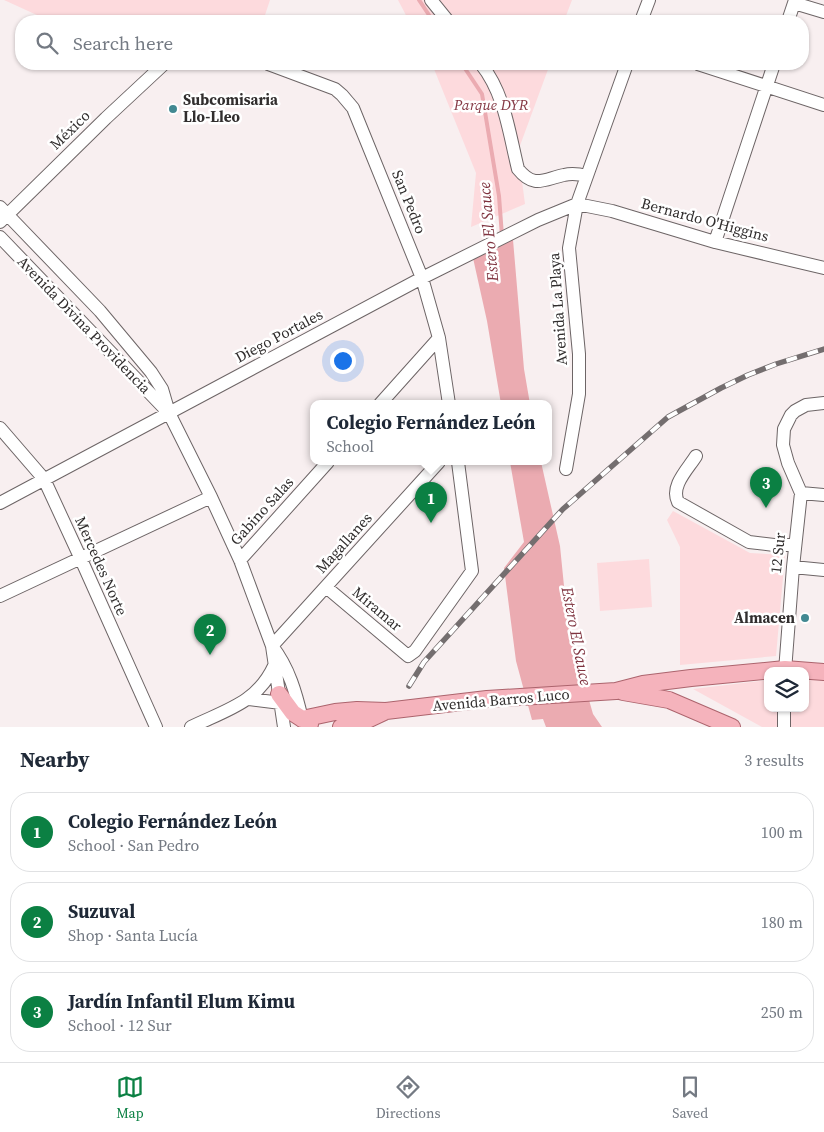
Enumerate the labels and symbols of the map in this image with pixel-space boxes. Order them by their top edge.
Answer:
place label: Subcomisaria Llo-Lleo [183,89,279,127]
park label: Parque DYR [453,94,529,115]
marker: Subcomisaria Llo-Lleo [167,103,179,115]
street label: México [45,105,94,154]
street label: San Pedro [387,167,432,237]
water label: Estero El Sauce [473,181,503,284]
street label: Bernardo O'Higgins [639,192,771,247]
street label: Avenida Divina Providencia [13,251,156,398]
street label: Avenida La Playa [543,252,572,366]
street label: Diego Portales [231,304,326,368]
your location [330,348,356,374]
pin: 3 [750,467,782,508]
street label: Gabino Salas [225,472,298,549]
pin: 1 [415,482,447,523]
street label: Magallanes [311,508,377,578]
street label: Mercedes Norte [70,513,133,619]
street label: 12 Sur [765,531,790,574]
street label: Miramar [348,582,407,636]
water label: Estero El Sauce [556,584,597,688]
place label: Almacen [734,607,795,628]
marker: Almacen [799,612,811,624]
pin: 2 [194,614,226,655]
street label: Avenida Barros Luco [432,683,570,716]

